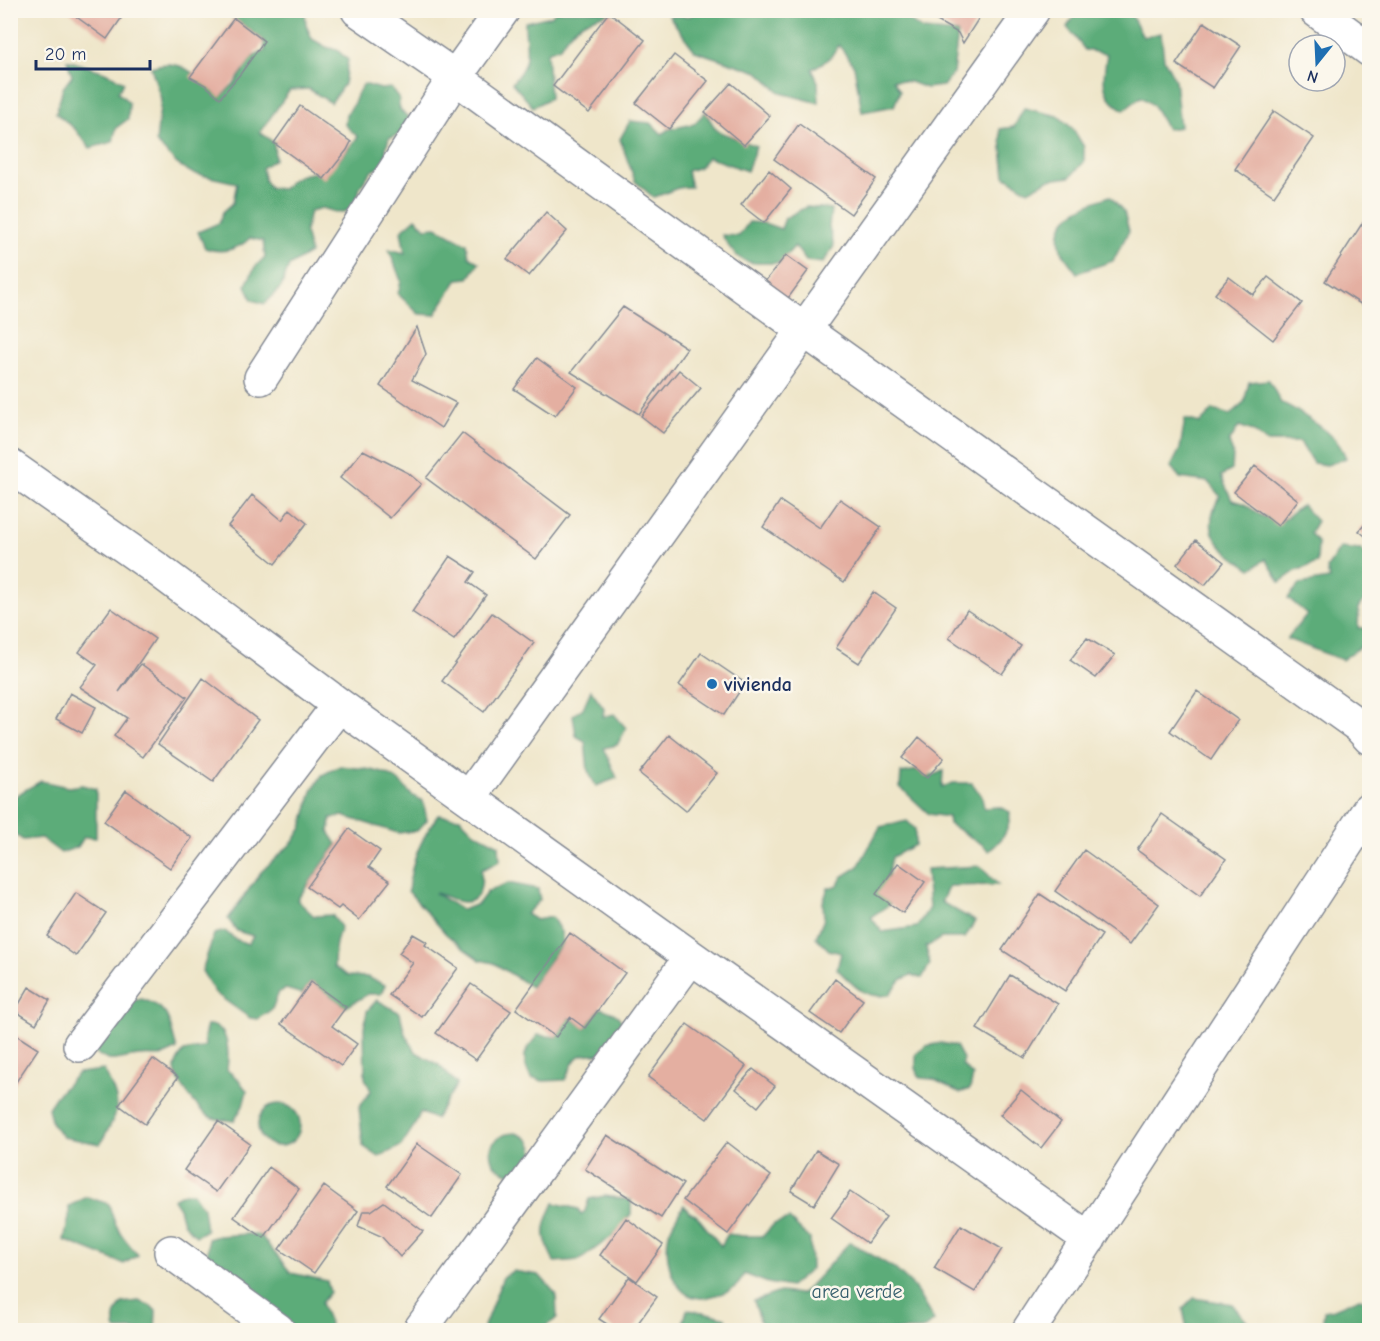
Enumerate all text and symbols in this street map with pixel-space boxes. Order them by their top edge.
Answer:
scale bar [36,33,150,71]
north arrow [1287,33,1347,93]
text: 20 m [45,44,86,65]
text: N [1305,66,1320,86]
place label: vivienda [723,673,792,696]
marker: vivienda [705,677,719,691]
park label: area verde [812,1280,902,1303]

